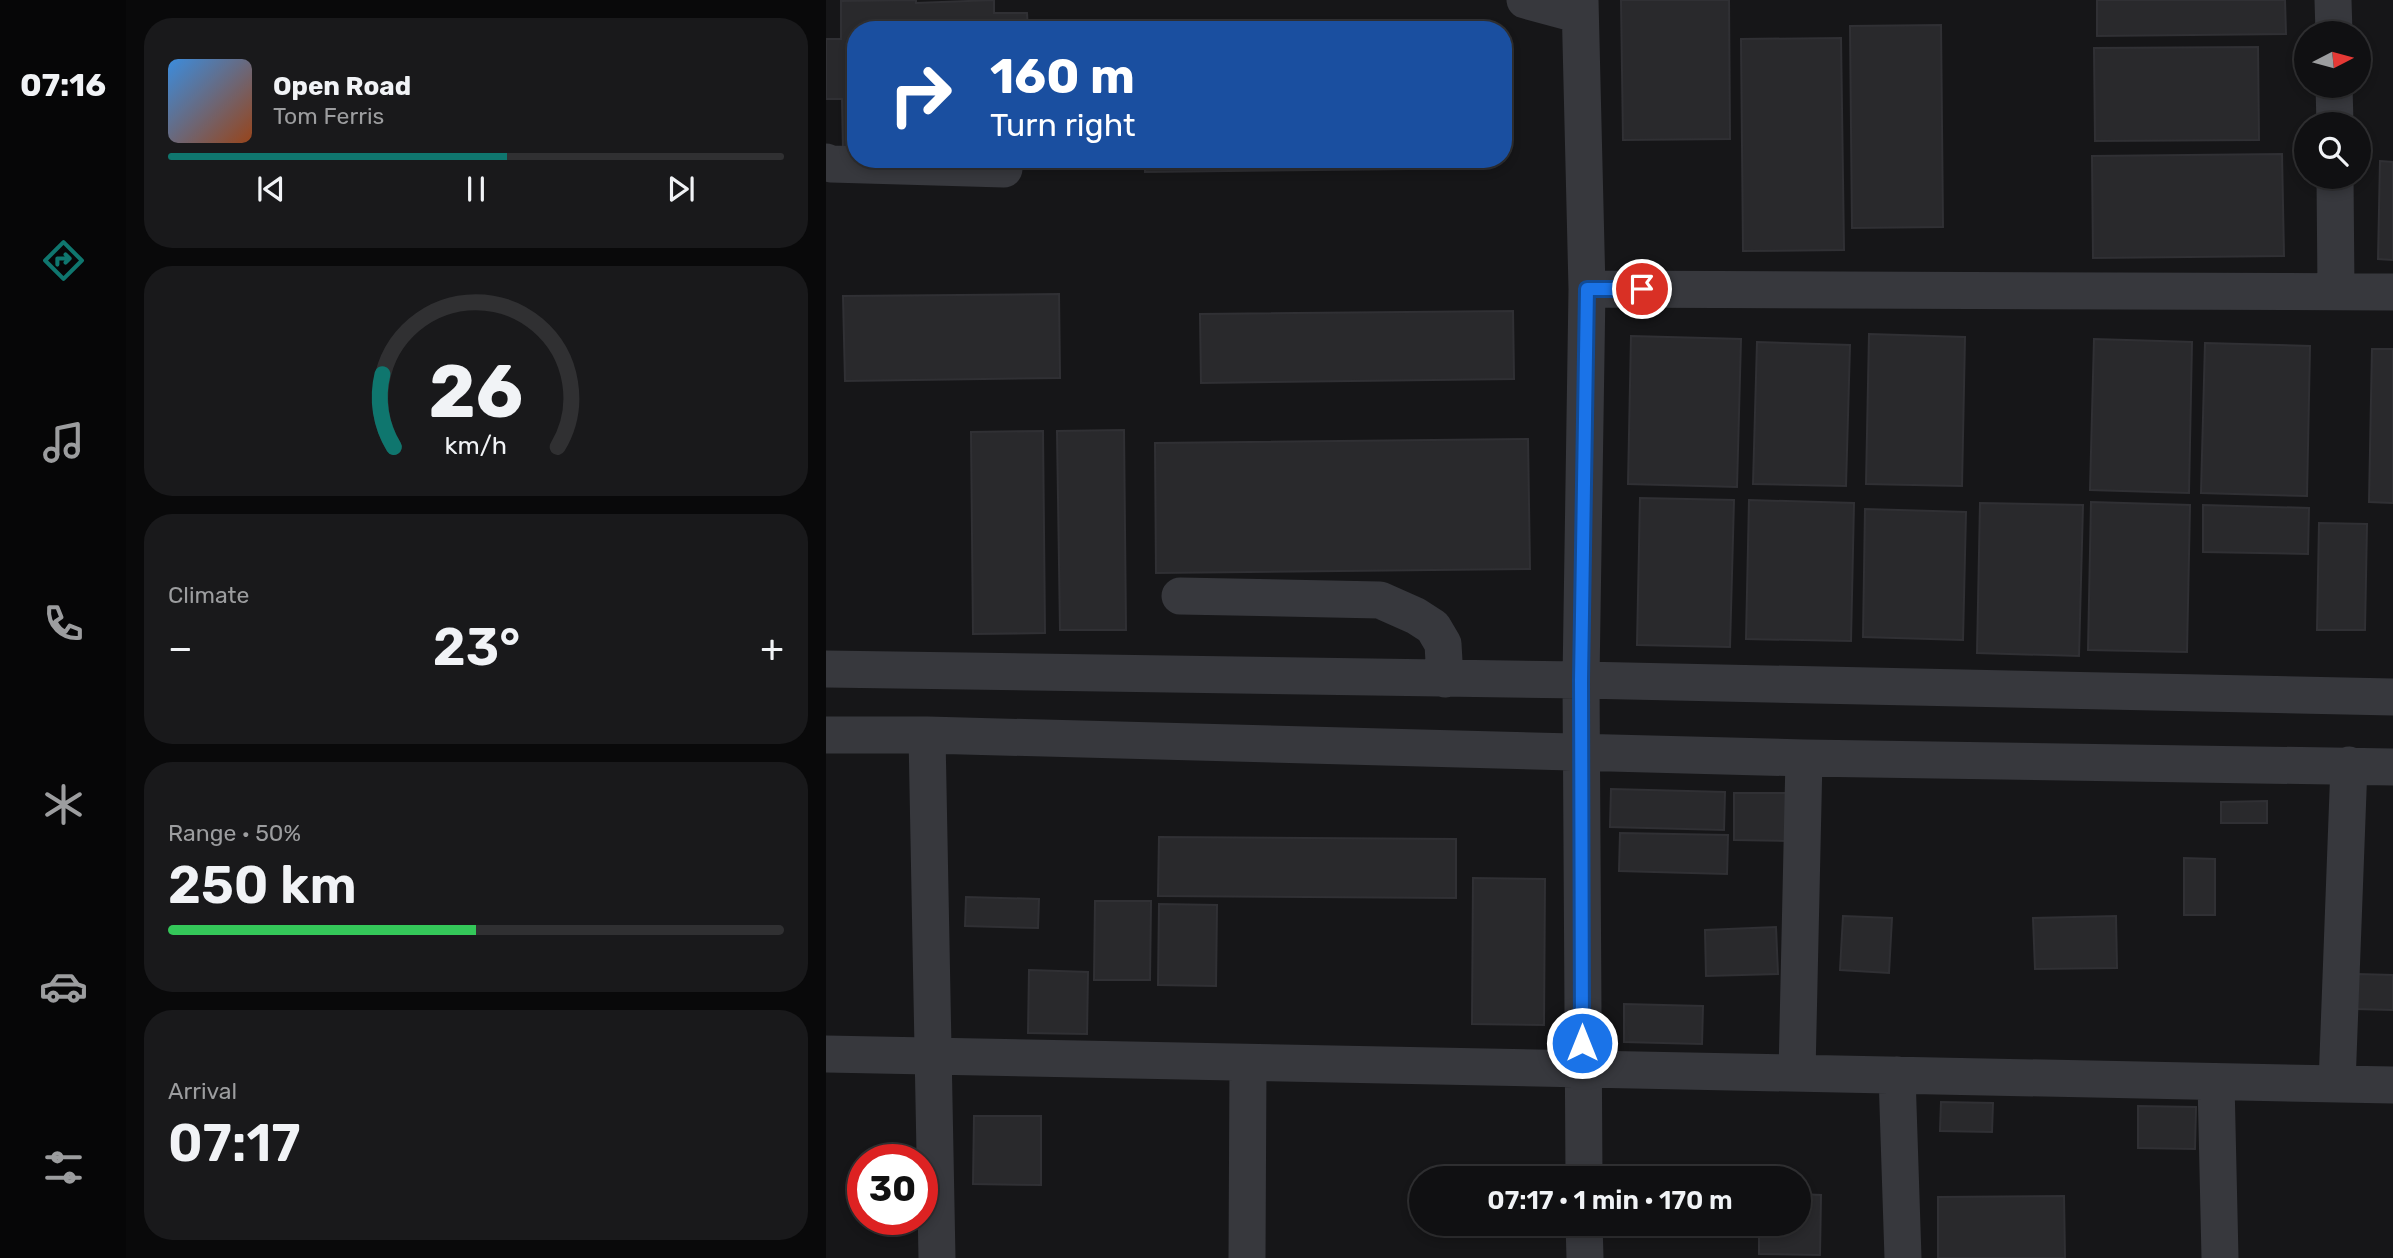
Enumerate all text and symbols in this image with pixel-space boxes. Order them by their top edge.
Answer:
north arrow [2294,21,2371,98]
map controls [2294,21,2371,189]
text: 160 m [990,47,1135,105]
icon: right [875,49,966,140]
text: 07:16 [20,66,106,104]
text: Open Road [273,71,411,102]
text: Tom Ferris [273,102,384,130]
text: Turn right [990,106,1135,144]
button: search [2294,112,2371,189]
icon: previous [252,170,290,208]
icon: pause [457,170,495,208]
icon: next [662,170,700,208]
icon: directions [39,236,88,285]
pin [1612,259,1672,319]
icon: arrive [1623,270,1661,308]
text: 26 [429,349,523,435]
icon: music [39,418,88,467]
text: km/h [445,431,507,460]
text: Climate [168,581,249,609]
icon: phone [39,599,88,648]
text: 23° [433,616,520,678]
text: − [168,625,193,671]
text: + [760,625,784,671]
icon: climate [39,780,88,829]
text: Range · 50% [168,819,301,847]
text: 250 km [168,854,357,916]
icon: car [39,962,88,1011]
position arrow [1545,1006,1619,1080]
text: Arrival [168,1077,237,1105]
text: 07:17 [168,1112,300,1174]
icon: filters [39,1143,88,1192]
speed limit sign: 30 [847,1144,938,1235]
text: 07:17 · 1 min · 170 m [1487,1185,1733,1216]

